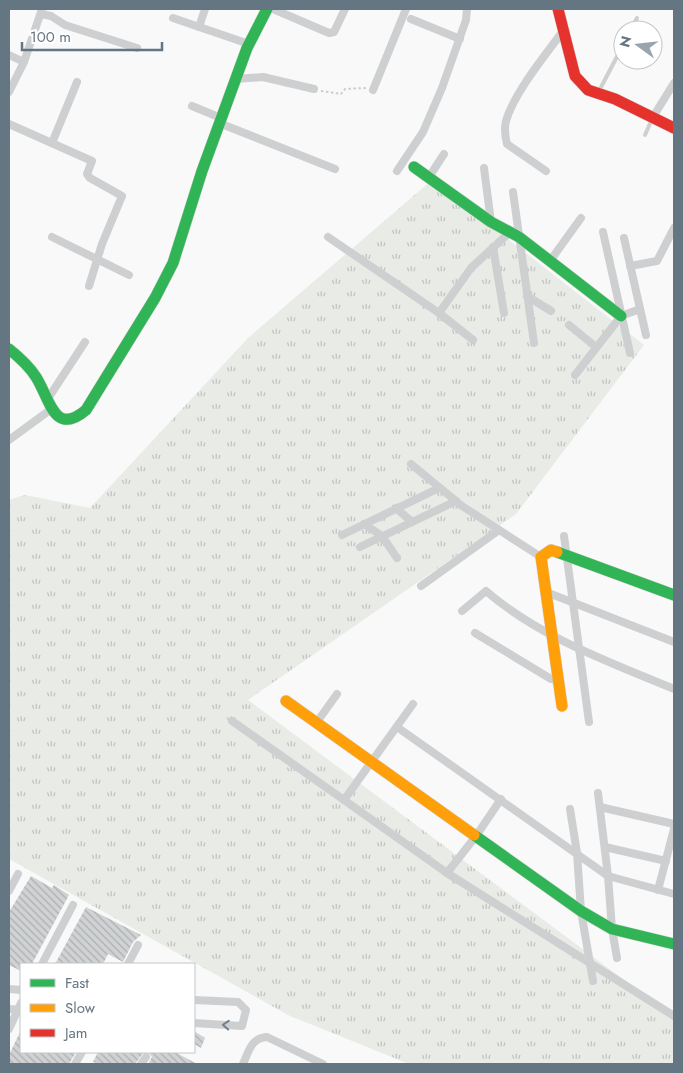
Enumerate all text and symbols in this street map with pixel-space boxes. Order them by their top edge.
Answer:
scale bar [22,20,162,52]
north arrow [613,20,663,70]
text: 100 m [30,26,71,48]
text: N [614,34,637,50]
legend [20,963,195,1053]
text: Fast [65,972,89,994]
text: Slow [65,997,96,1019]
one-way arrow [222,1019,230,1030]
text: Jam [63,1022,88,1044]

